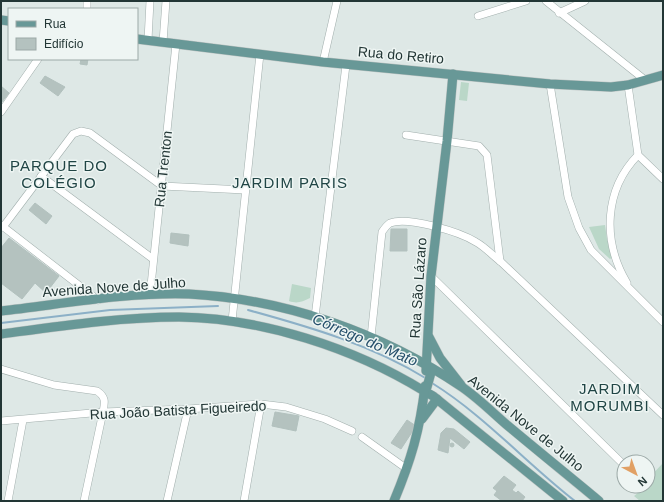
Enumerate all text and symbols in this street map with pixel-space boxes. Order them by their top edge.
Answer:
legend [8,8,138,60]
text: Rua [44,17,66,31]
text: Edifício [44,37,84,51]
street label: Rua do Retiro [357,43,445,67]
street label: Rua Trenton [151,130,175,208]
district label: PARQUE DO COLÉGIO [10,157,108,191]
district label: JARDIM PARIS [232,174,348,191]
street label: Rua São Lázaro [406,237,430,339]
street label: Avenida Nove de Julho [42,274,186,300]
water label: Córrego do Mato [310,310,420,369]
street label: Avenida Nove de Julho [465,372,587,475]
district label: JARDIM MORUMBI [570,380,650,414]
street label: Rua João Batista Figueiredo [89,397,267,423]
north arrow [616,454,656,494]
text: N [636,474,649,489]

